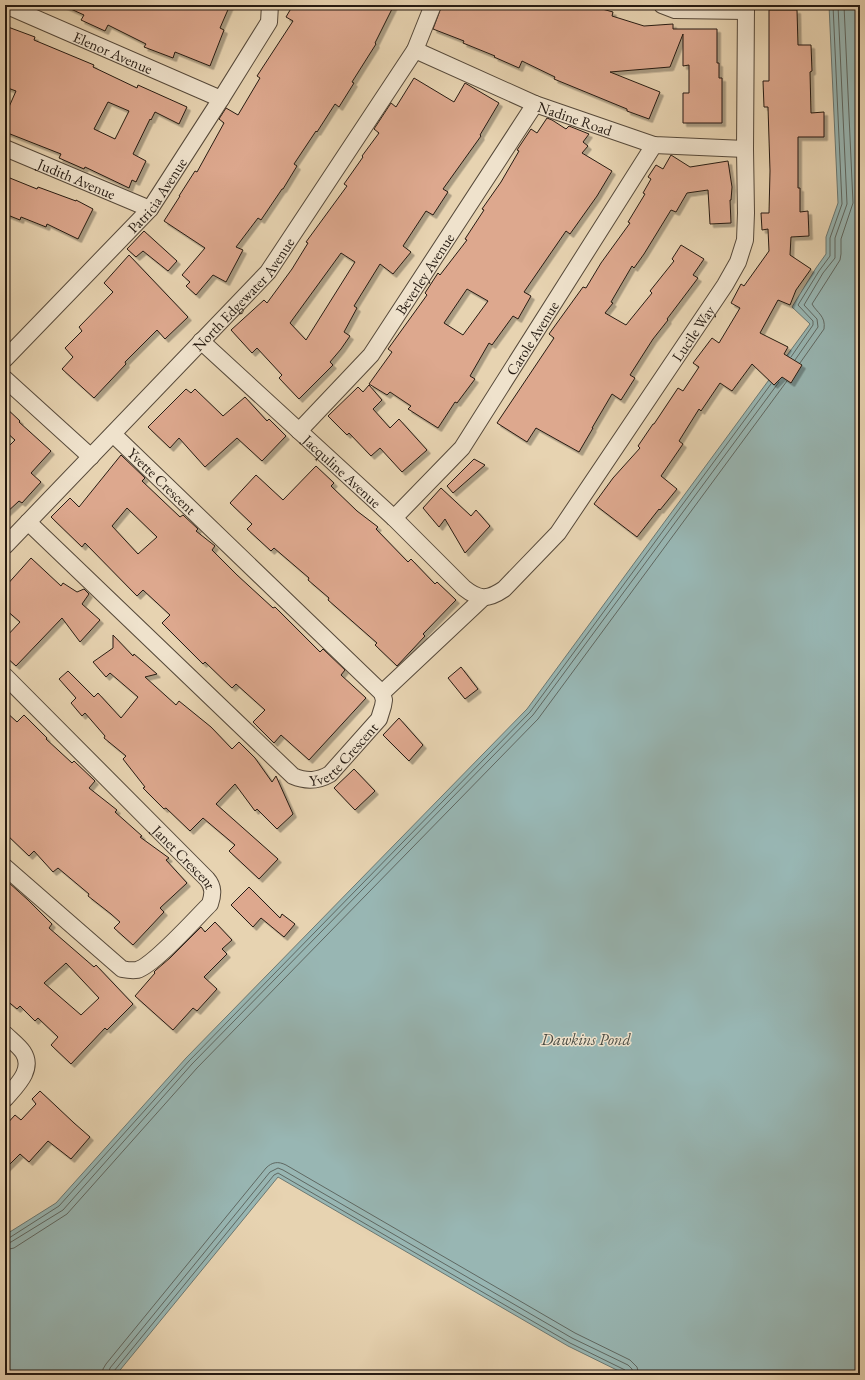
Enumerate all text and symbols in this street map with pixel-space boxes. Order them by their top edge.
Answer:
street label: Elenor Avenue [71,27,156,78]
street label: Nadine Road [535,96,615,140]
street label: Judith Avenue [33,153,119,203]
street label: Patricia Avenue [123,153,190,236]
street label: Beverley Avenue [391,229,458,318]
street label: North Edgewater Avenue [188,233,298,355]
street label: Carole Avenue [501,297,563,379]
street label: Lucile Way [667,301,719,365]
street label: Jacquline Avenue [298,429,386,512]
street label: Yvette Crescent [124,443,201,519]
street label: Yvette Crescent [308,718,382,790]
street label: Janet Crescent [147,819,221,892]
water label: Dawkins Pond [540,1029,631,1050]

